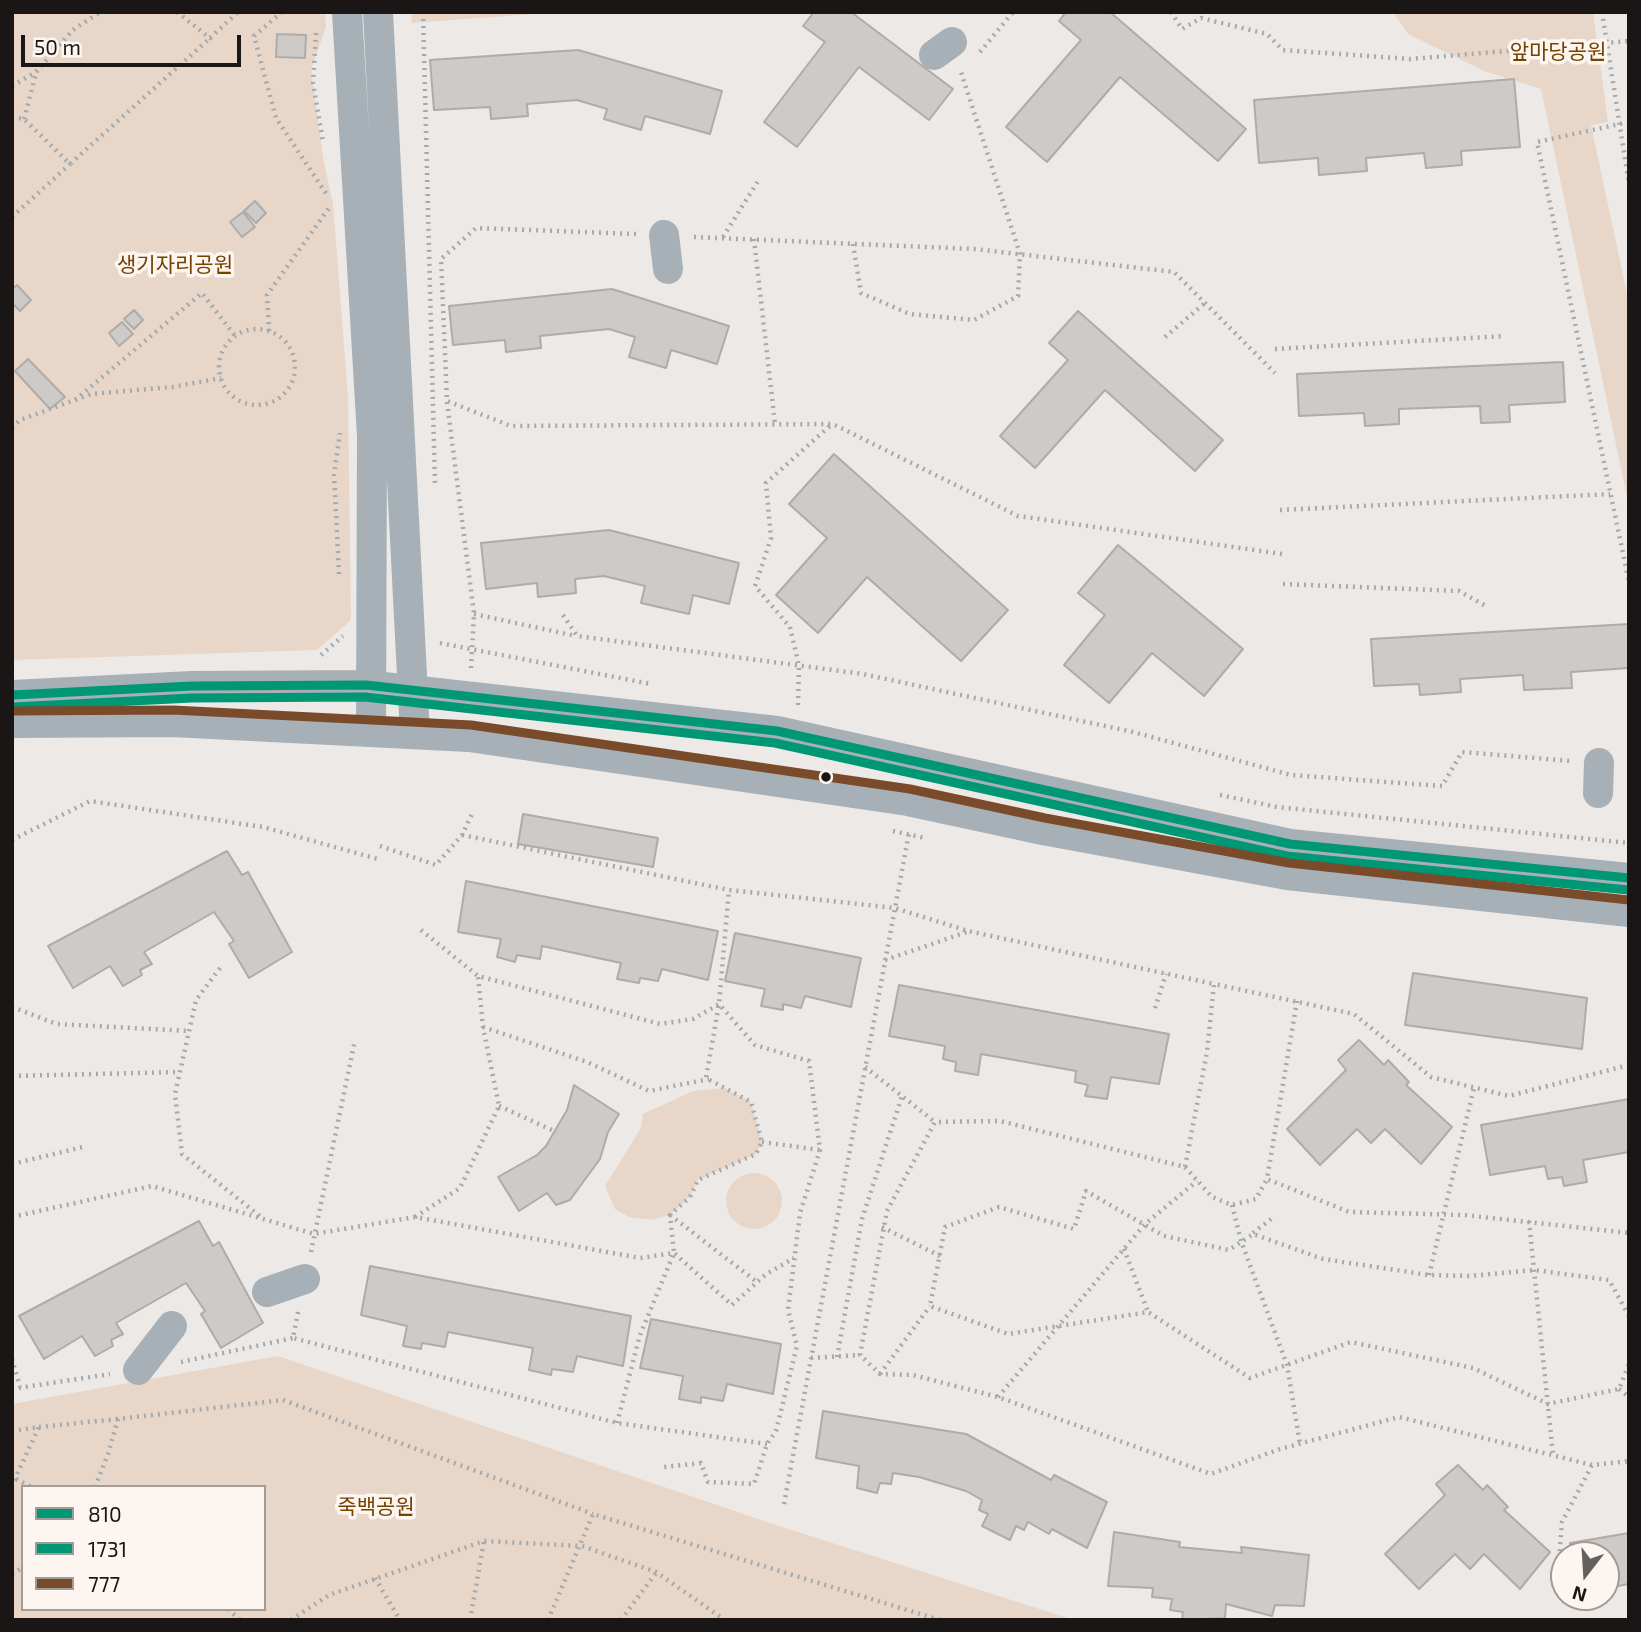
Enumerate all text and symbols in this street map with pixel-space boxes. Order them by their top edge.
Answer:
scale bar [24,21,245,65]
text: 50 m [34,34,81,59]
park label: 앞마당공원 [1510,39,1606,65]
park label: 생기자리공원 [117,252,233,278]
unlabelled marker [819,770,833,784]
legend [21,1485,266,1611]
park label: 죽백공원 [337,1494,415,1520]
text: 810 [88,1501,122,1526]
text: 1731 [88,1536,127,1561]
north arrow [1550,1541,1620,1611]
text: 777 [88,1571,120,1596]
text: N [1569,1582,1589,1608]

